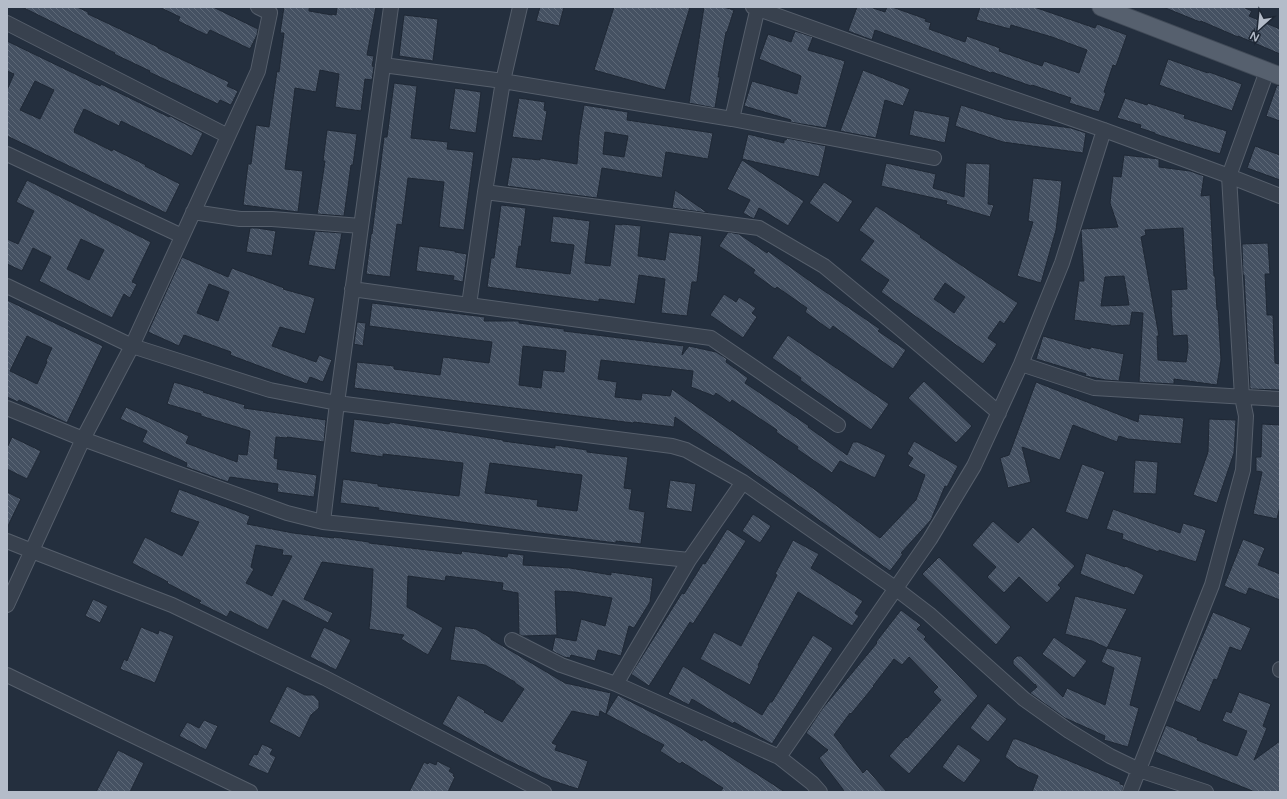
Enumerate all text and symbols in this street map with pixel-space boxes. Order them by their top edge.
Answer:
north arrow [1239,8,1279,48]
text: N [1248,29,1262,44]

